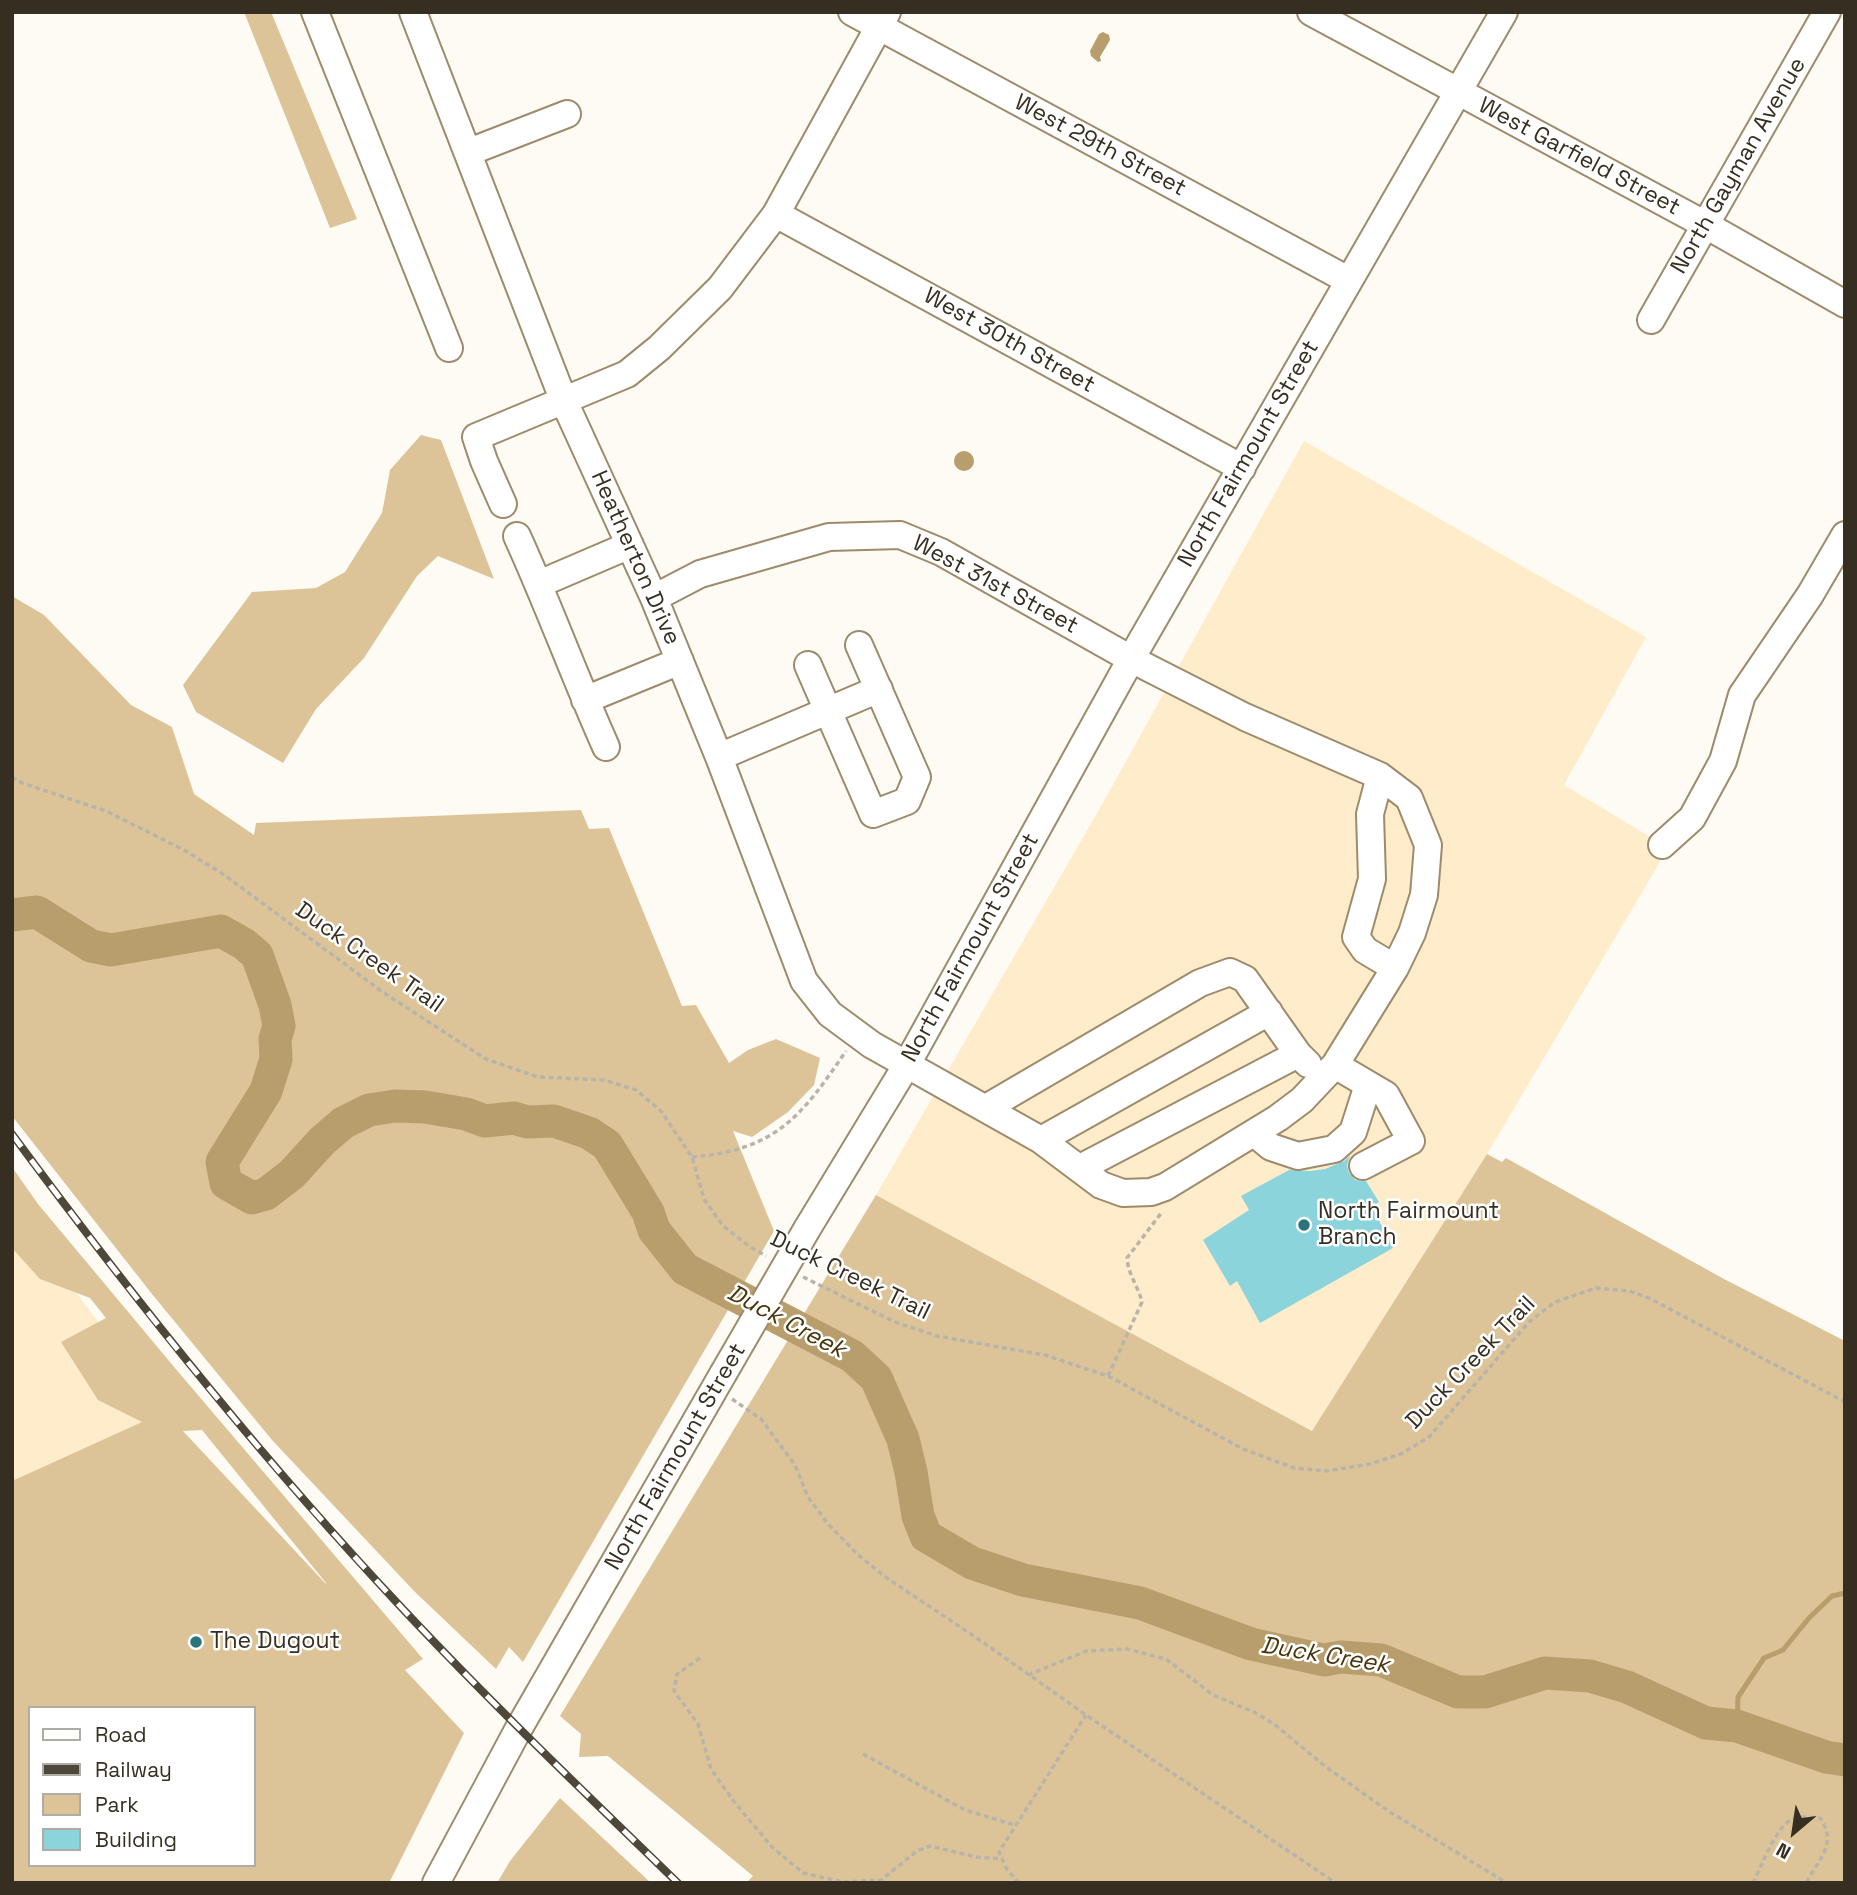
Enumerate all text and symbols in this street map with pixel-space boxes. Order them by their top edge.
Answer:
street label: North Gayman Avenue [1666,53,1812,279]
street label: West 29th Street [1009,89,1191,203]
street label: West Garfield Street [1473,92,1685,222]
street label: West 30th Street [919,283,1099,399]
street label: North Fairmount Street [1173,336,1325,572]
street label: Heatherton Drive [584,467,686,649]
street label: West 31st Street [907,530,1083,640]
street label: North Fairmount Street [897,829,1045,1067]
street label: Duck Creek Trail [290,897,448,1019]
place label: North Fairmount Branch [1318,1198,1499,1252]
marker: North Fairmount Branch [1296,1217,1312,1233]
street label: Duck Creek Trail [766,1225,934,1327]
water label: Duck Creek [722,1279,850,1365]
street label: Duck Creek Trail [1400,1291,1542,1435]
street label: North Fairmount Street [600,1339,752,1575]
place label: The Dugout [210,1628,340,1656]
water label: Duck Creek [1259,1632,1391,1680]
marker: The Dugout [188,1634,204,1650]
legend [28,1706,256,1867]
text: Road [95,1721,147,1748]
text: Railway [95,1756,172,1783]
text: Park [95,1791,139,1818]
north arrow [1759,1797,1829,1867]
text: Building [95,1826,177,1853]
text: N [1772,1837,1795,1865]

